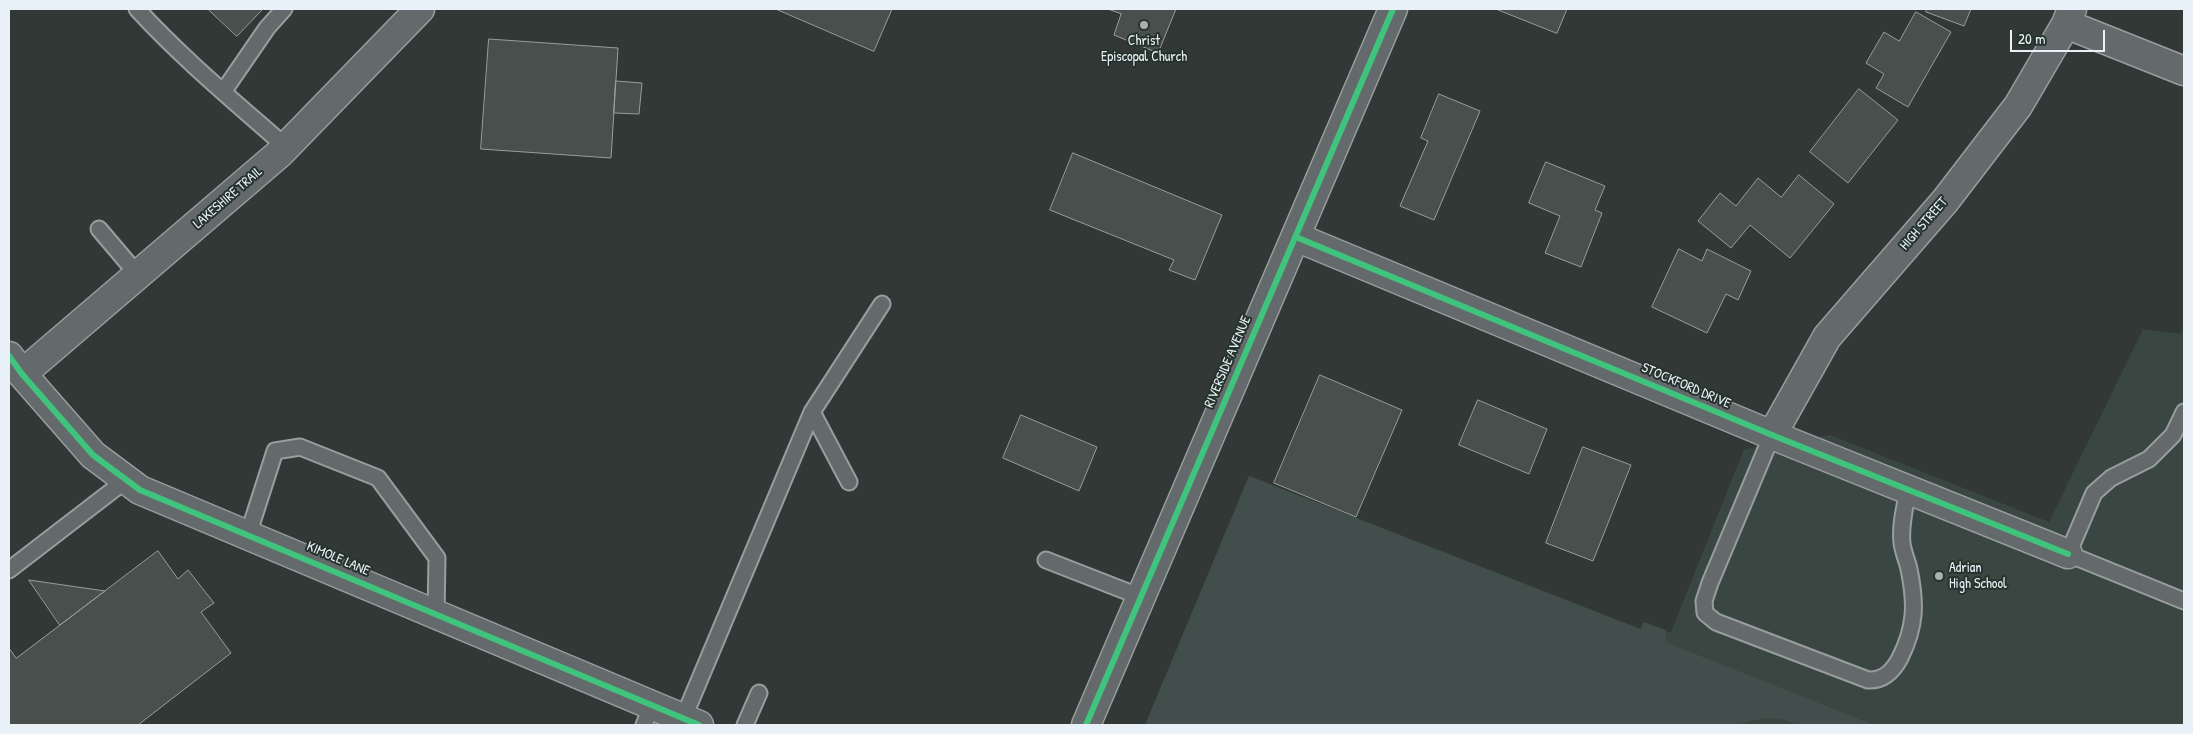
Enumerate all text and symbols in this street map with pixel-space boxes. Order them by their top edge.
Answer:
marker: Christ Episcopal Church [1138,19,1150,31]
scale bar [2013,20,2108,52]
text: 20 m [2018,28,2045,49]
place label: Christ Episcopal Church [1101,33,1187,65]
street label: LAKESHIRE TRAIL [190,164,266,232]
street label: HIGH STREET [1896,194,1952,254]
street label: RIVERSIDE AVENUE [1201,314,1255,410]
street label: STOCKFORD DRIVE [1639,360,1733,412]
street label: KIMOLE LANE [304,538,372,580]
place label: Adrian High School [1949,560,2007,592]
marker: Adrian High School [1933,570,1945,582]

